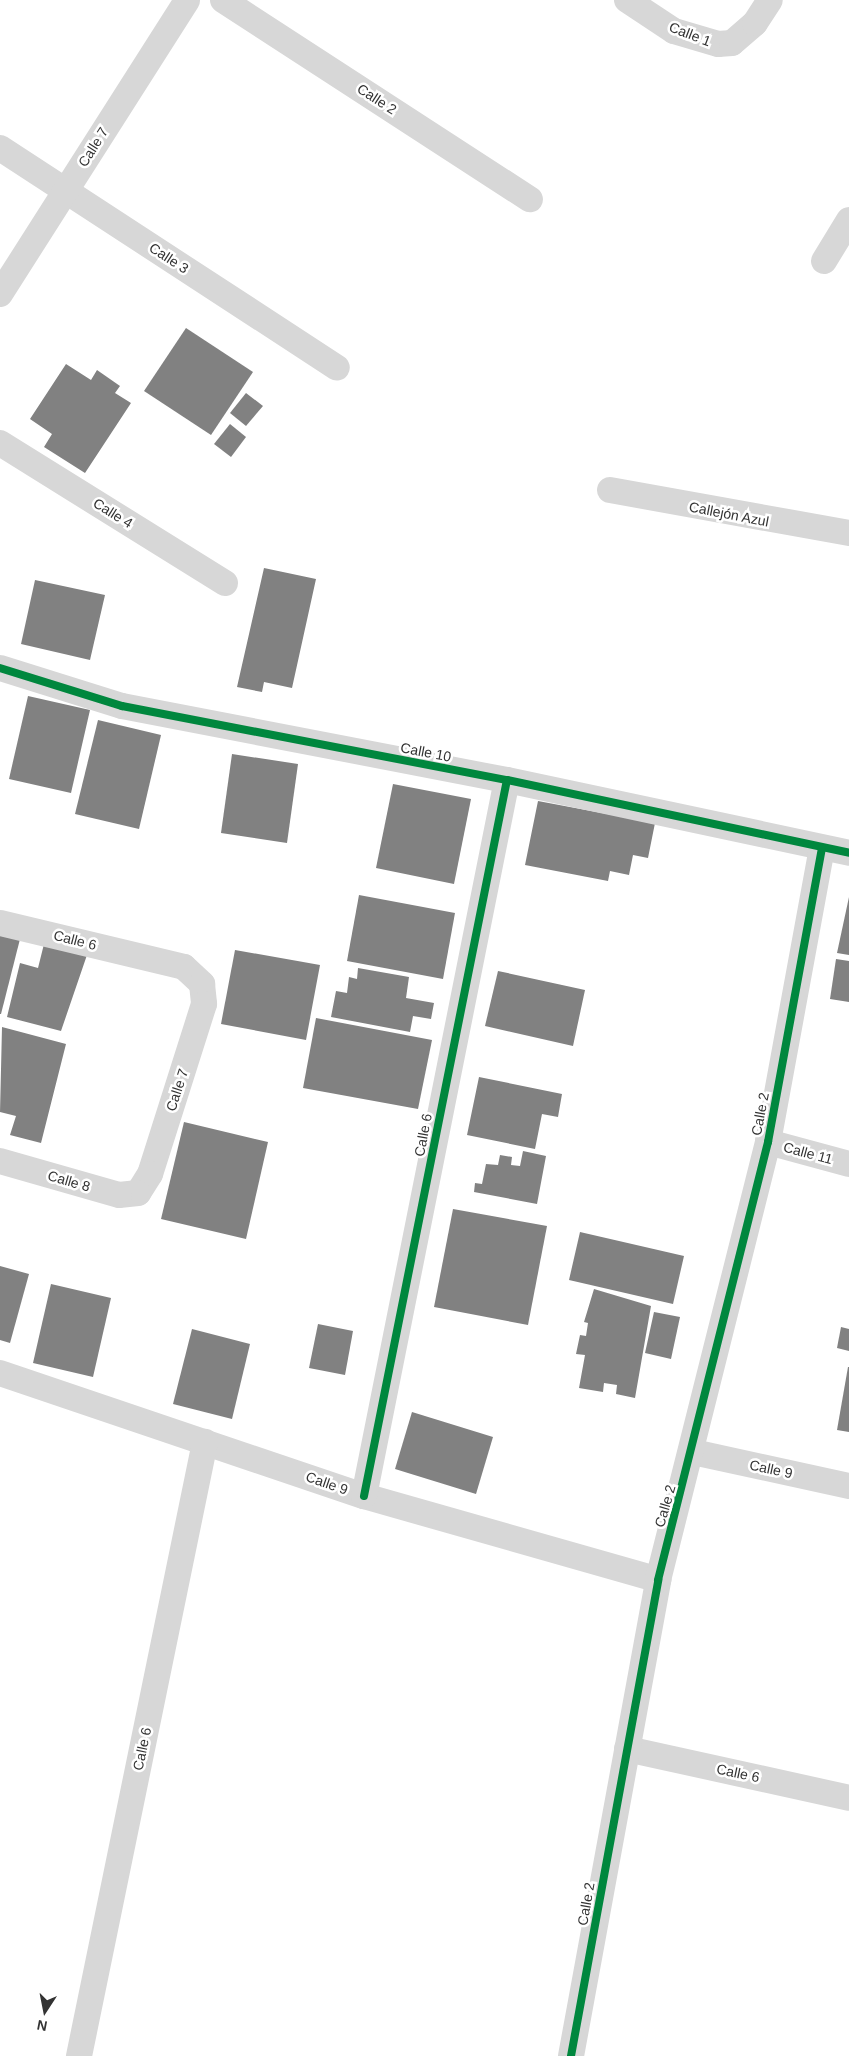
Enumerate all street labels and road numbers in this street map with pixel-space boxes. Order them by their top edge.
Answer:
street label: Calle 1 [667,18,713,50]
street label: Calle 2 [354,80,400,118]
street label: Calle 7 [74,124,112,170]
street label: Calle 3 [146,239,192,277]
street label: Calle 4 [90,494,136,532]
street label: Callejón Azul [687,498,771,530]
street label: Calle 10 [399,739,453,765]
street label: Calle 6 [52,927,98,953]
street label: Calle 7 [162,1067,192,1113]
street label: Calle 2 [748,1091,772,1137]
street label: Calle 6 [411,1112,435,1158]
street label: Calle 11 [782,1138,834,1168]
street label: Calle 8 [46,1167,92,1195]
street label: Calle 9 [748,1456,794,1482]
street label: Calle 9 [304,1468,350,1498]
street label: Calle 2 [651,1483,679,1529]
street label: Calle 6 [129,1726,155,1772]
street label: Calle 6 [715,1760,761,1786]
street label: Calle 2 [574,1881,598,1927]

